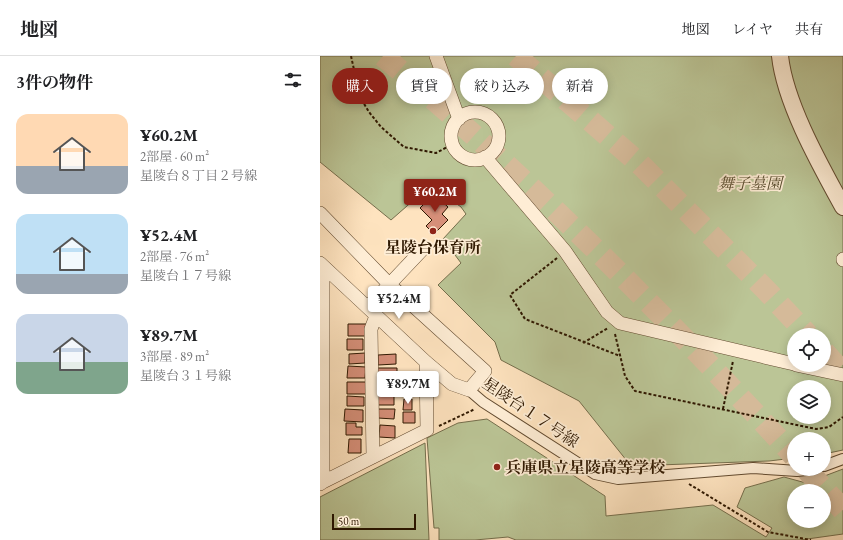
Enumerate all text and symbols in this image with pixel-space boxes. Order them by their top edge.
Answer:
text: 地図 [20,17,58,42]
text: 地図 [682,20,710,38]
text: レイヤ [732,20,773,38]
text: 共有 [795,20,823,38]
chip: 購入 [332,68,388,104]
chip: 賃貸 [396,68,452,104]
chip: 絞り込み [460,68,544,104]
chip: 新着 [552,68,608,104]
icon: filters [282,69,304,91]
text: 3件の物件 [16,71,93,93]
text: ¥60.2M [140,124,198,146]
icon: home [48,130,96,178]
text: 2部屋 · 60 m² [140,148,209,165]
text: 星陵台８丁目２号線 [140,167,257,184]
park label: 舞子墓園 [718,173,785,194]
pin: ¥60.2M [402,179,468,213]
text: ¥60.2M [413,183,457,200]
text: ¥52.4M [140,224,198,246]
marker: 星陵台保育所 [428,226,438,236]
icon: home [48,230,96,278]
place label: 星陵台保育所 [385,237,481,258]
text: 2部屋 · 76 m² [140,248,209,265]
text: 星陵台１７号線 [140,267,231,284]
pin: ¥52.4M [366,286,432,320]
text: ¥52.4M [377,290,421,307]
text: ¥89.7M [140,324,198,346]
map controls [787,328,831,528]
button: locate [787,328,831,372]
icon: home [48,330,96,378]
text: 3部屋 · 89 m² [140,348,209,365]
text: 星陵台３１号線 [140,367,231,384]
pin: ¥89.7M [375,371,441,405]
street label: 星陵台１７号線 [478,372,583,452]
text: ¥89.7M [386,375,430,392]
button: layers [787,380,831,424]
button: + [787,432,831,476]
place label: 兵庫県立星陵高等学校 [505,457,666,478]
marker: 兵庫県立星陵高等学校 [492,462,502,472]
button: − [787,484,831,528]
scale bar [332,512,416,531]
text: 50 m [338,514,359,528]

